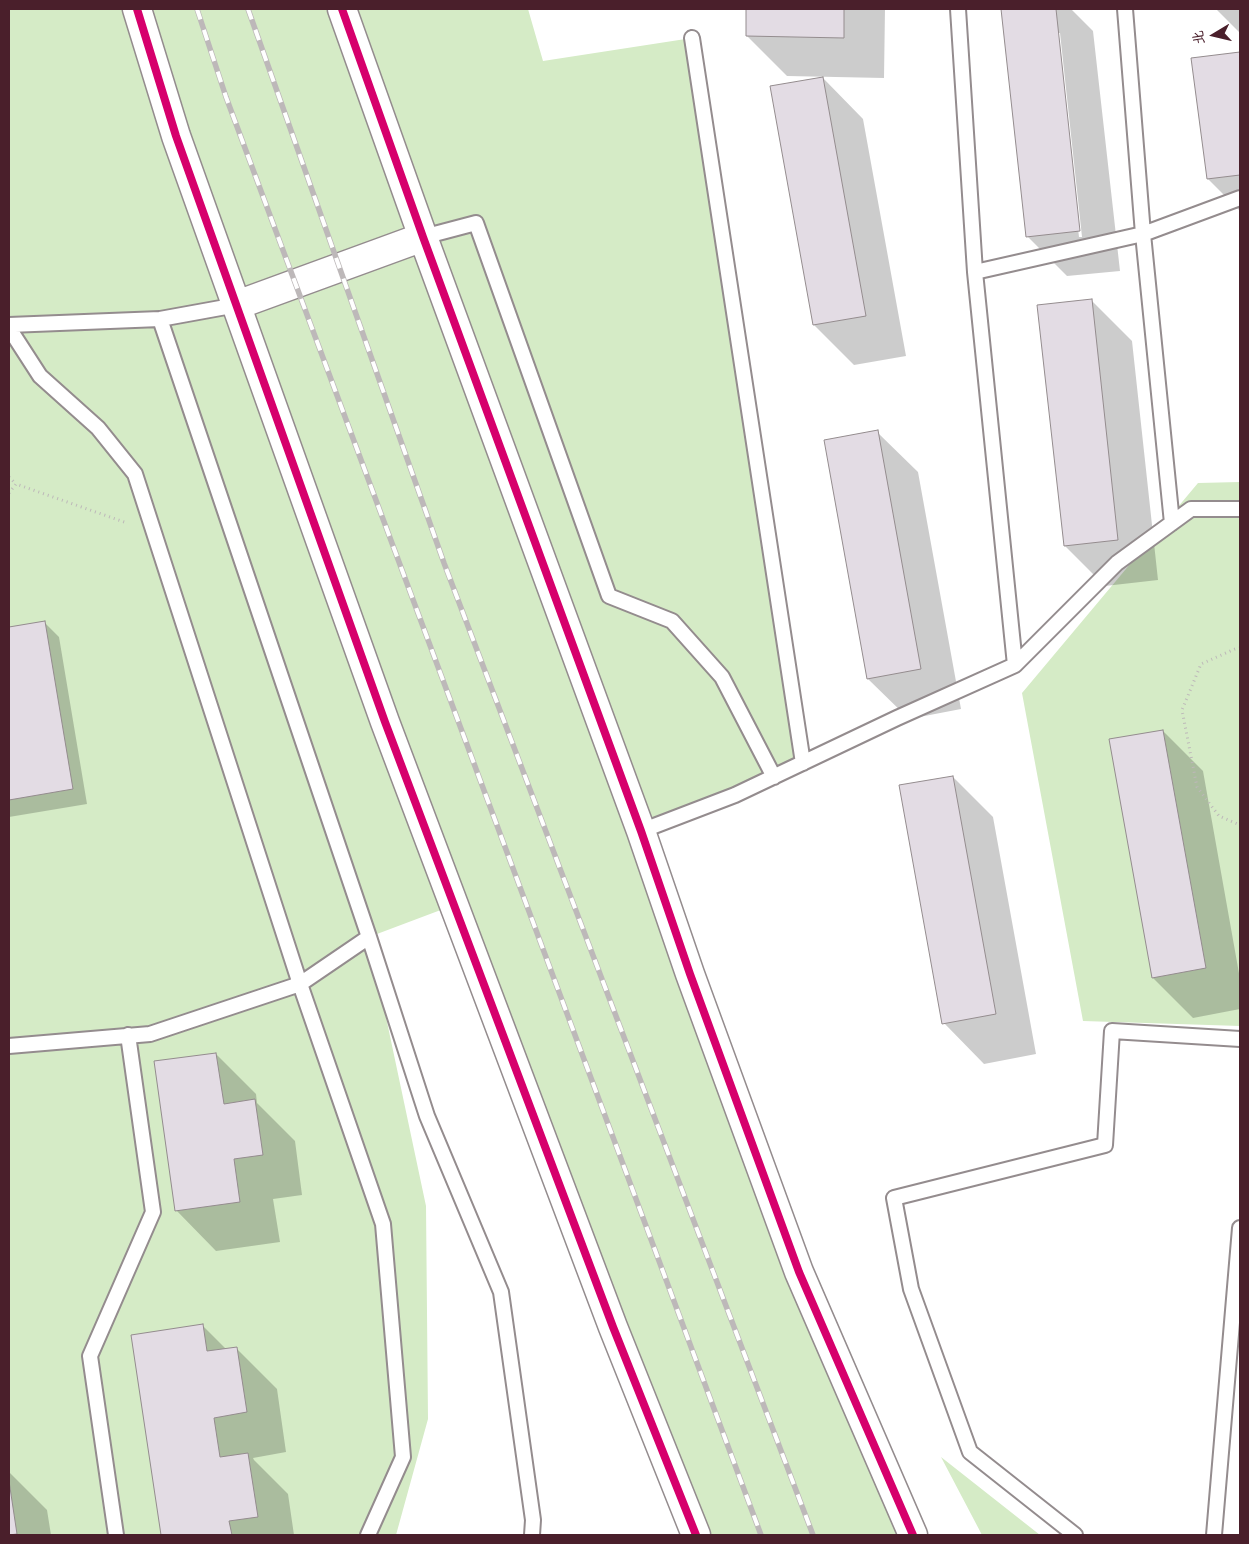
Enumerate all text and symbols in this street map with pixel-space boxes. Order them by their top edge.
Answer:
north arrow [1189,10,1239,60]
text: 北 [1189,29,1208,46]

